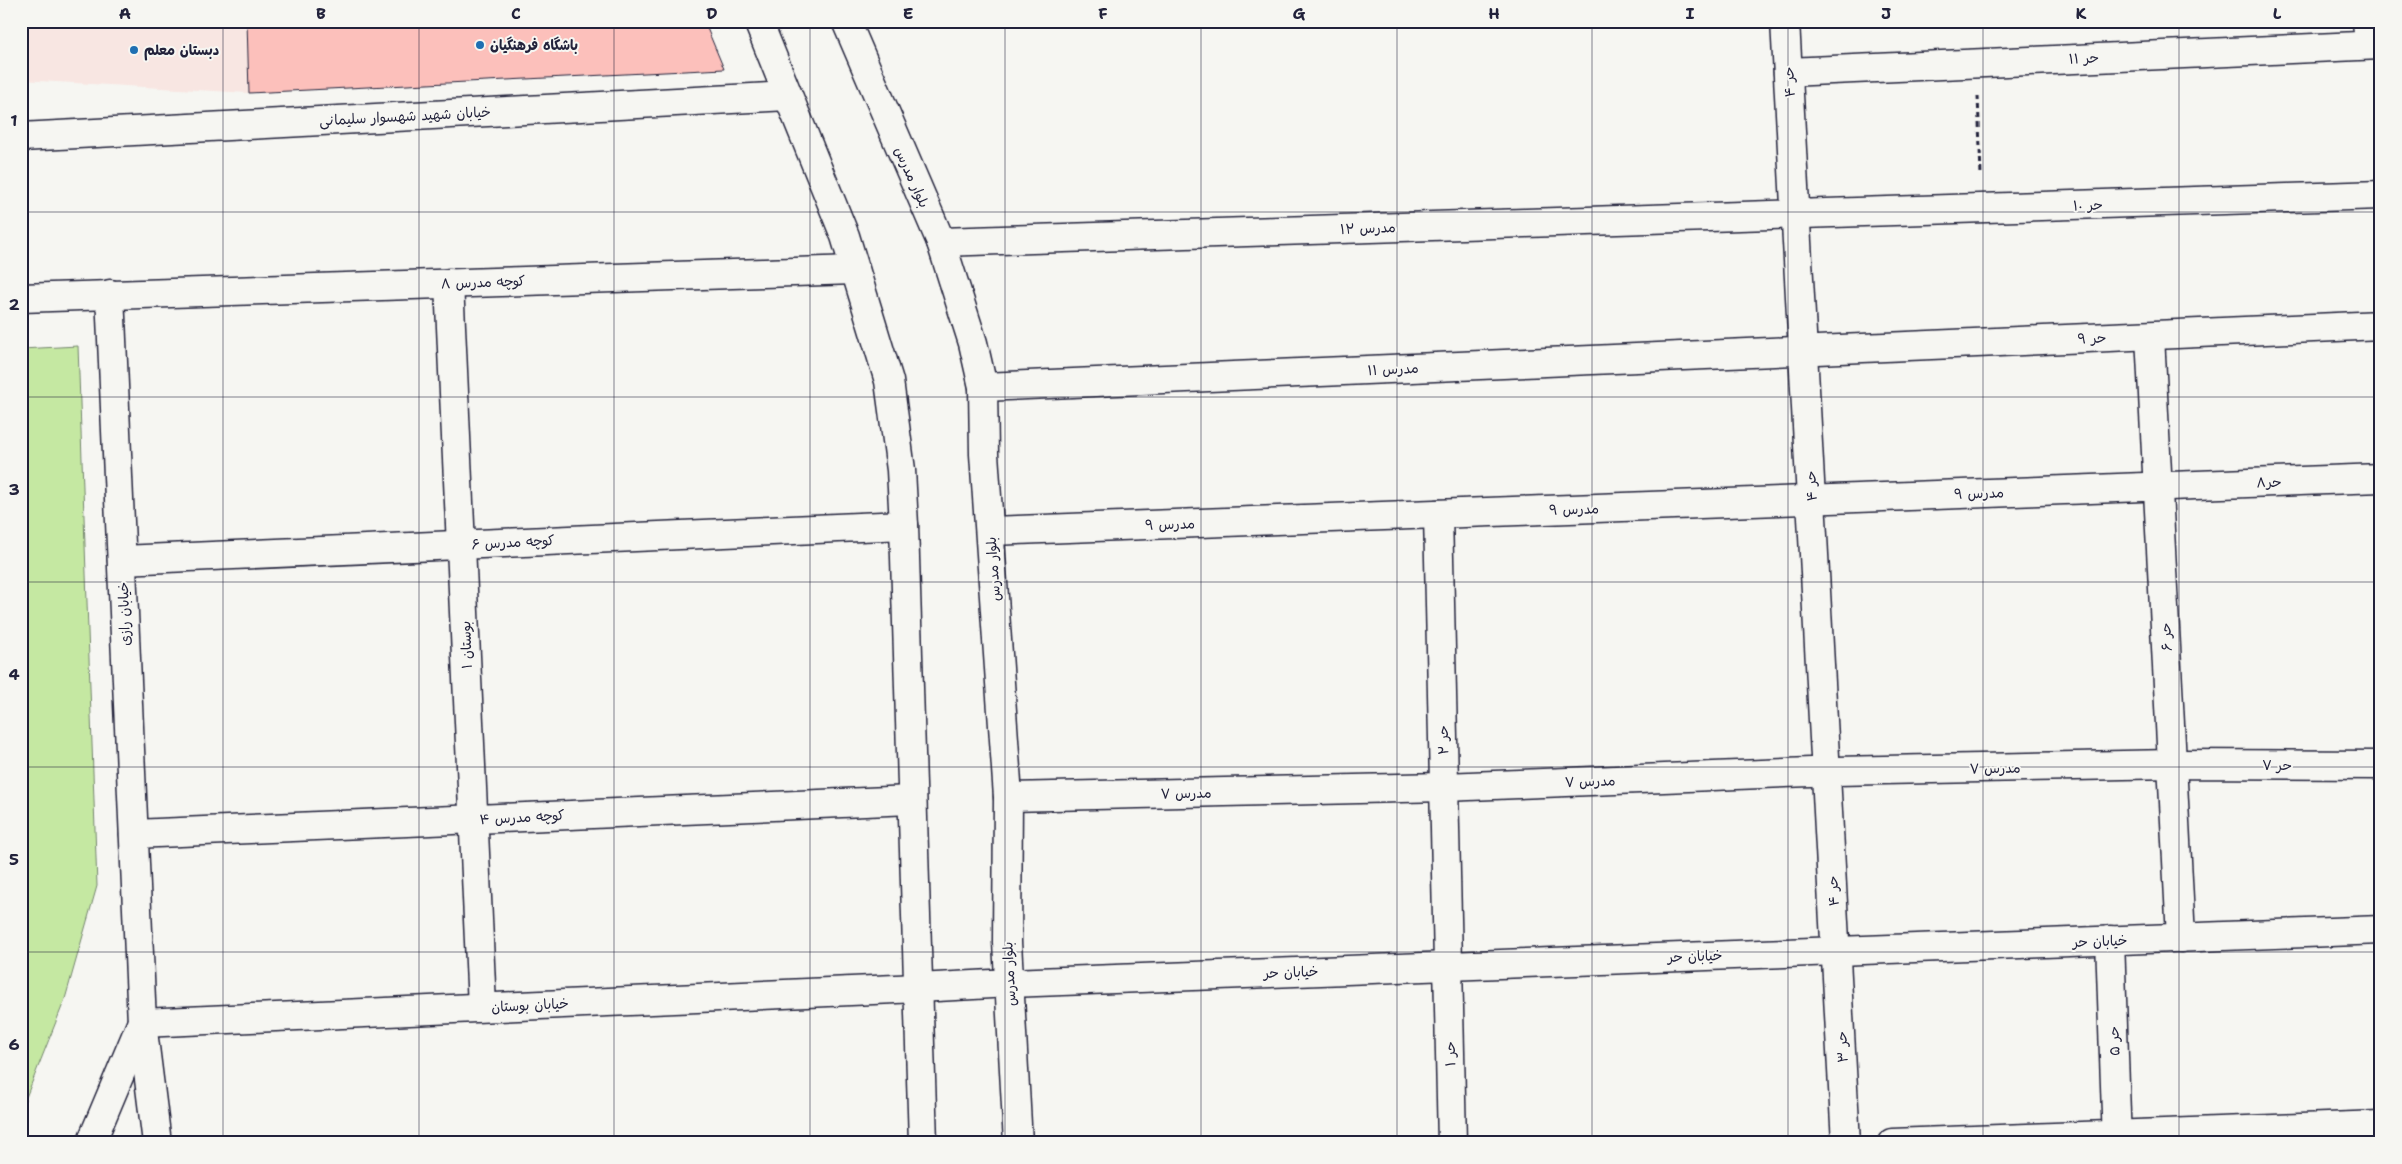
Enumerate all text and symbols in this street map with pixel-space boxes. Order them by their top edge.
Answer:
text: A [119,3,131,24]
text: B [316,3,326,24]
text: C [511,3,521,24]
text: D [706,3,718,24]
text: E [903,3,913,24]
text: F [1098,3,1108,24]
text: G [1293,3,1306,24]
text: H [1488,3,1500,24]
text: I [1686,3,1695,24]
text: J [1881,3,1891,24]
text: K [2076,3,2087,24]
text: L [2273,3,2282,24]
place label: باشگاه فرهنگیان [490,36,578,54]
marker: باشگاه فرهنگیان [474,39,486,51]
place label: دبستان معلم [144,41,219,61]
marker: دبستان معلم [128,44,140,56]
street label: حر ۱۱ [2068,48,2100,68]
street label: حر ۴ [1779,66,1799,98]
street label: خیابان شهید شهسوار سلیمانی [319,103,491,129]
text: 1 [10,110,18,131]
street label: بلوار مدرس [891,144,933,210]
street label: حر ۱۰ [2073,195,2103,215]
street label: مدرس ۱۲ [1340,218,1396,238]
street label: کوچه مدرس ۸ [441,272,525,293]
text: 2 [8,294,20,315]
street label: حر ۹ [2077,328,2107,348]
street label: مدرس ۱۱ [1367,359,1419,379]
street label: حر ۴ [1801,470,1821,502]
street label: حر۸ [2256,473,2282,491]
text: 3 [8,479,20,500]
street label: مدرس ۹ [1954,483,2004,503]
street label: مدرس ۹ [1549,499,1599,519]
street label: مدرس ۹ [1145,514,1195,534]
street label: کوچه مدرس ۶ [471,531,555,554]
street label: بلوار مدرس [982,536,1004,602]
street label: خیابان رازی [114,582,134,646]
street label: بوستان ۱ [456,621,476,669]
street label: حر ۶ [2156,622,2176,652]
text: 4 [8,664,20,685]
street label: حر ۲ [1434,725,1452,755]
street label: حر ۷ [2262,756,2292,774]
street label: مدرس ۷ [1969,759,2021,777]
street label: مدرس ۷ [1564,771,1616,791]
street label: مدرس ۷ [1160,784,1212,802]
street label: کوچه مدرس ۴ [479,806,565,829]
text: 5 [9,849,19,870]
street label: حر ۴ [1823,875,1843,907]
street label: خیابان حر [2071,931,2128,951]
street label: بلوار مدرس [998,941,1020,1007]
street label: خیابان حر [1666,946,1723,966]
street label: خیابان حر [1262,962,1319,982]
street label: خیابان بوستان [491,994,569,1016]
street label: حر ۵ [2104,1026,2124,1056]
street label: حر ۳ [1832,1031,1852,1063]
text: 6 [8,1034,20,1055]
street label: حر ۱ [1441,1041,1459,1067]

